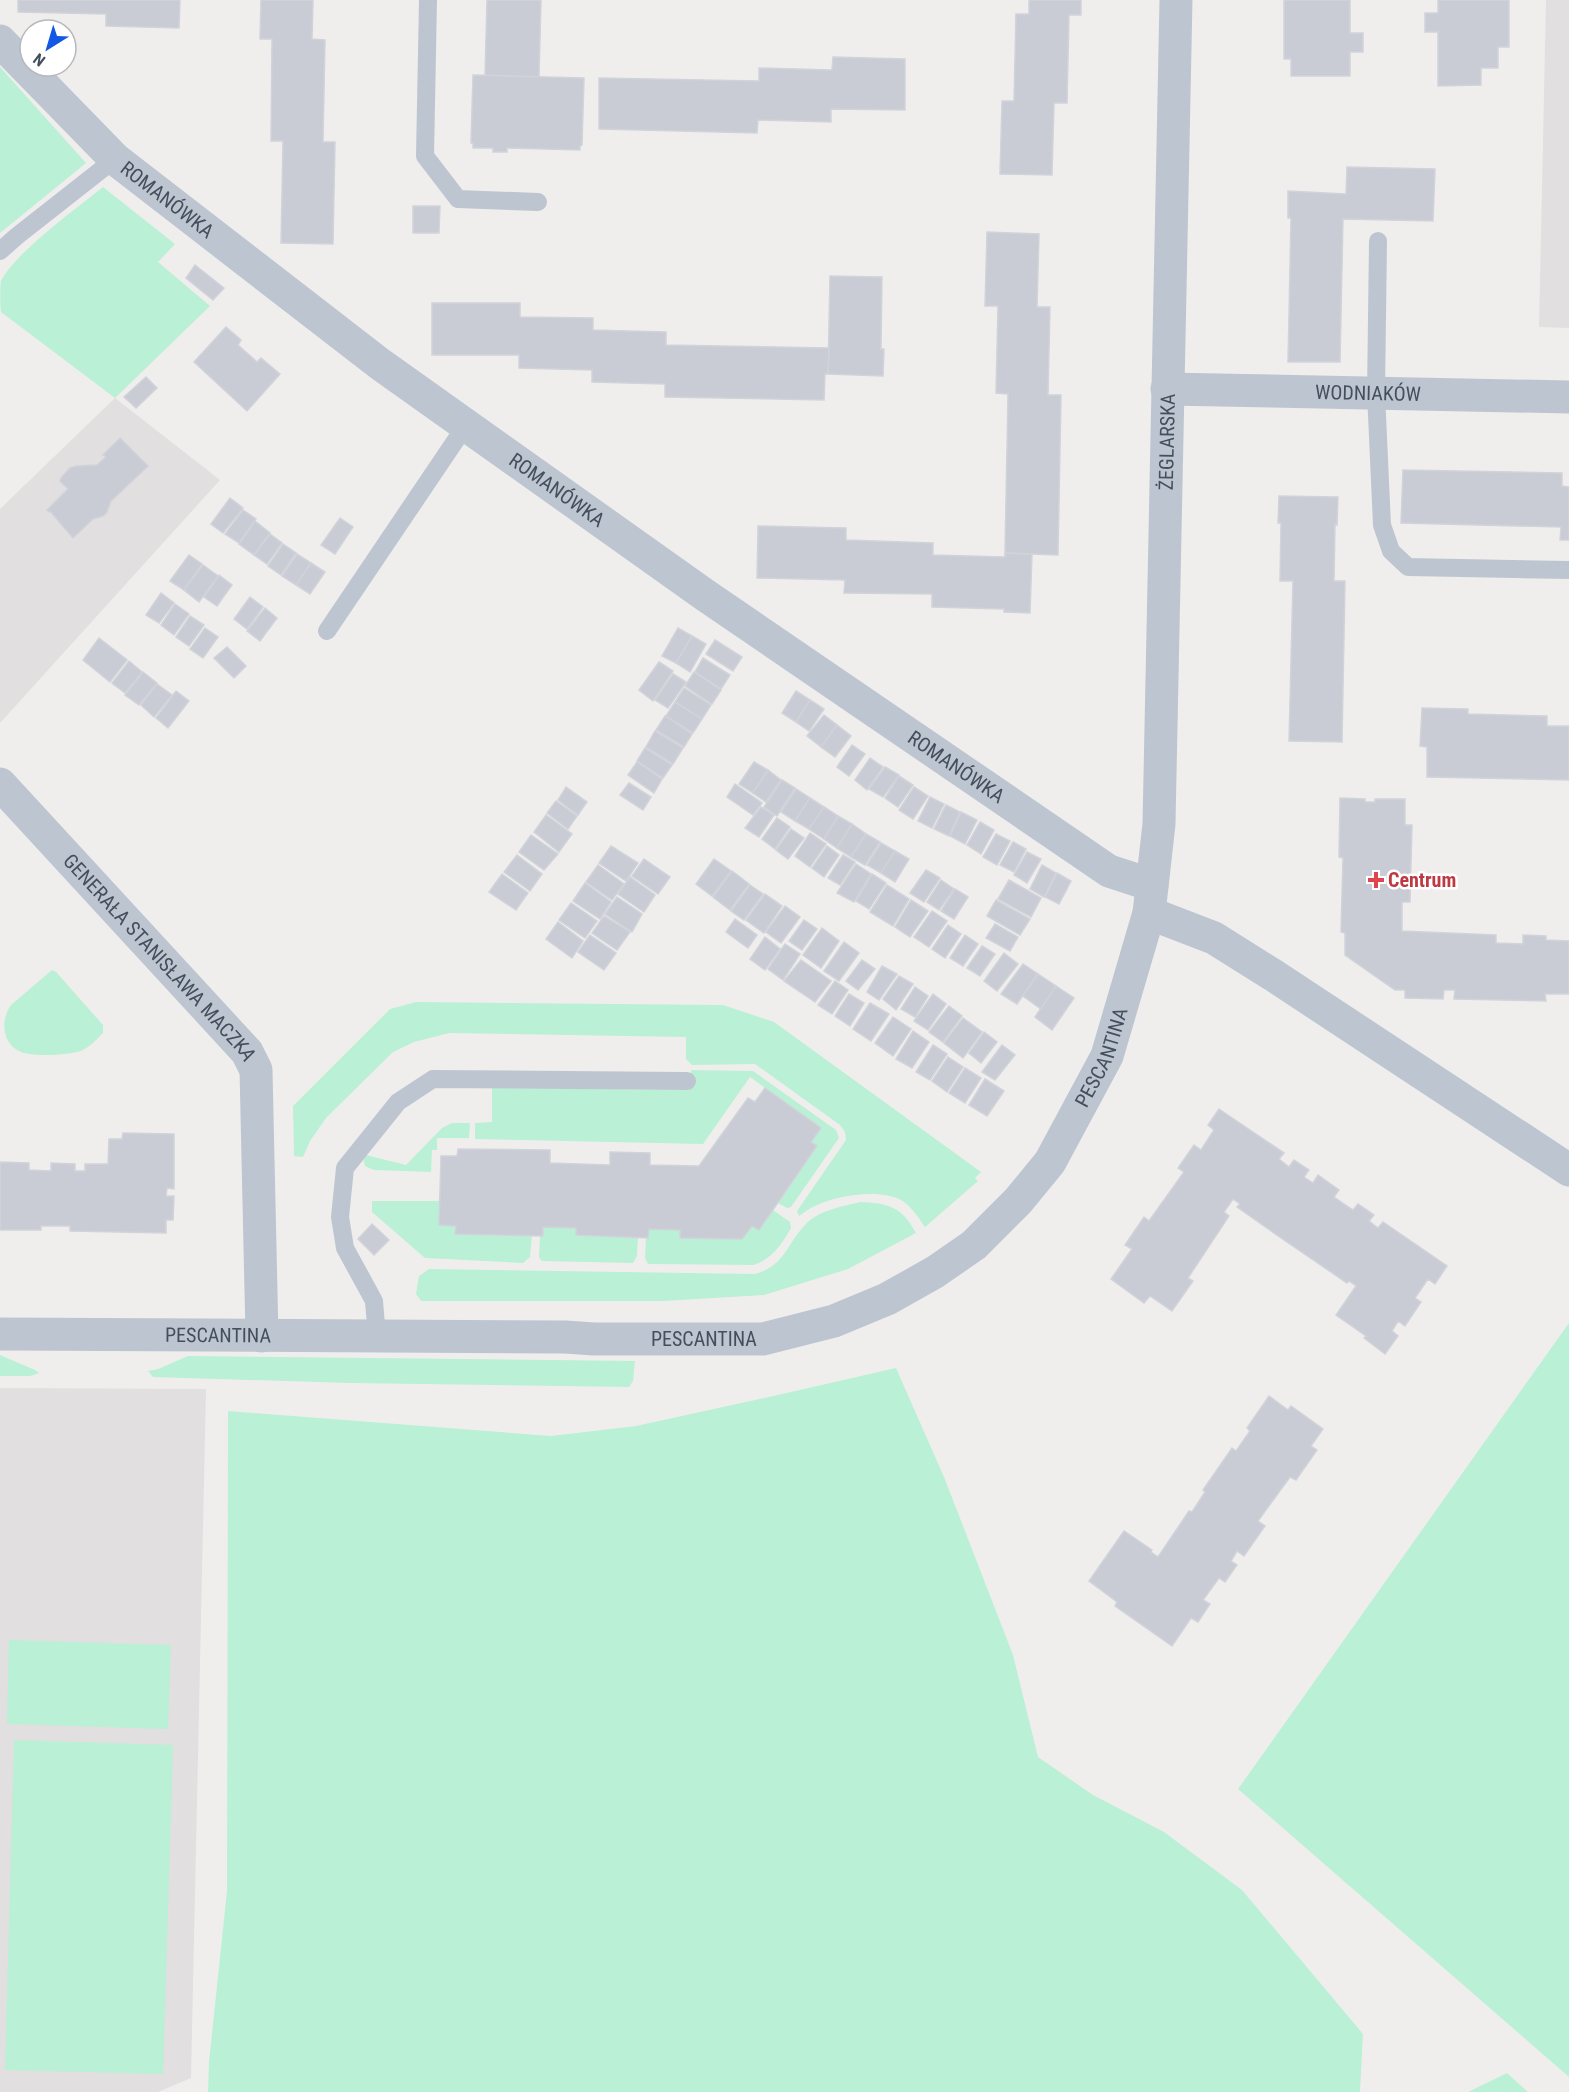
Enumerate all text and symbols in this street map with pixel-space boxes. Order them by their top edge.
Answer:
north arrow [18,18,78,78]
text: N [30,49,49,70]
street label: ROMANÓWKA [116,156,219,243]
street label: WODNIAKÓW [1315,380,1421,406]
street label: ŻEGLARSKA [1154,393,1180,491]
street label: ROMANÓWKA [505,448,610,532]
street label: ROMANÓWKA [904,725,1010,808]
street label: GENERAŁA STANISŁAWA MACZKA [58,849,262,1065]
place label: Centrum [1388,868,1456,892]
marker: Centrum [1369,873,1383,887]
street label: PESCANTINA [1070,1004,1133,1111]
street label: PESCANTINA [165,1323,271,1347]
street label: PESCANTINA [651,1327,757,1351]

